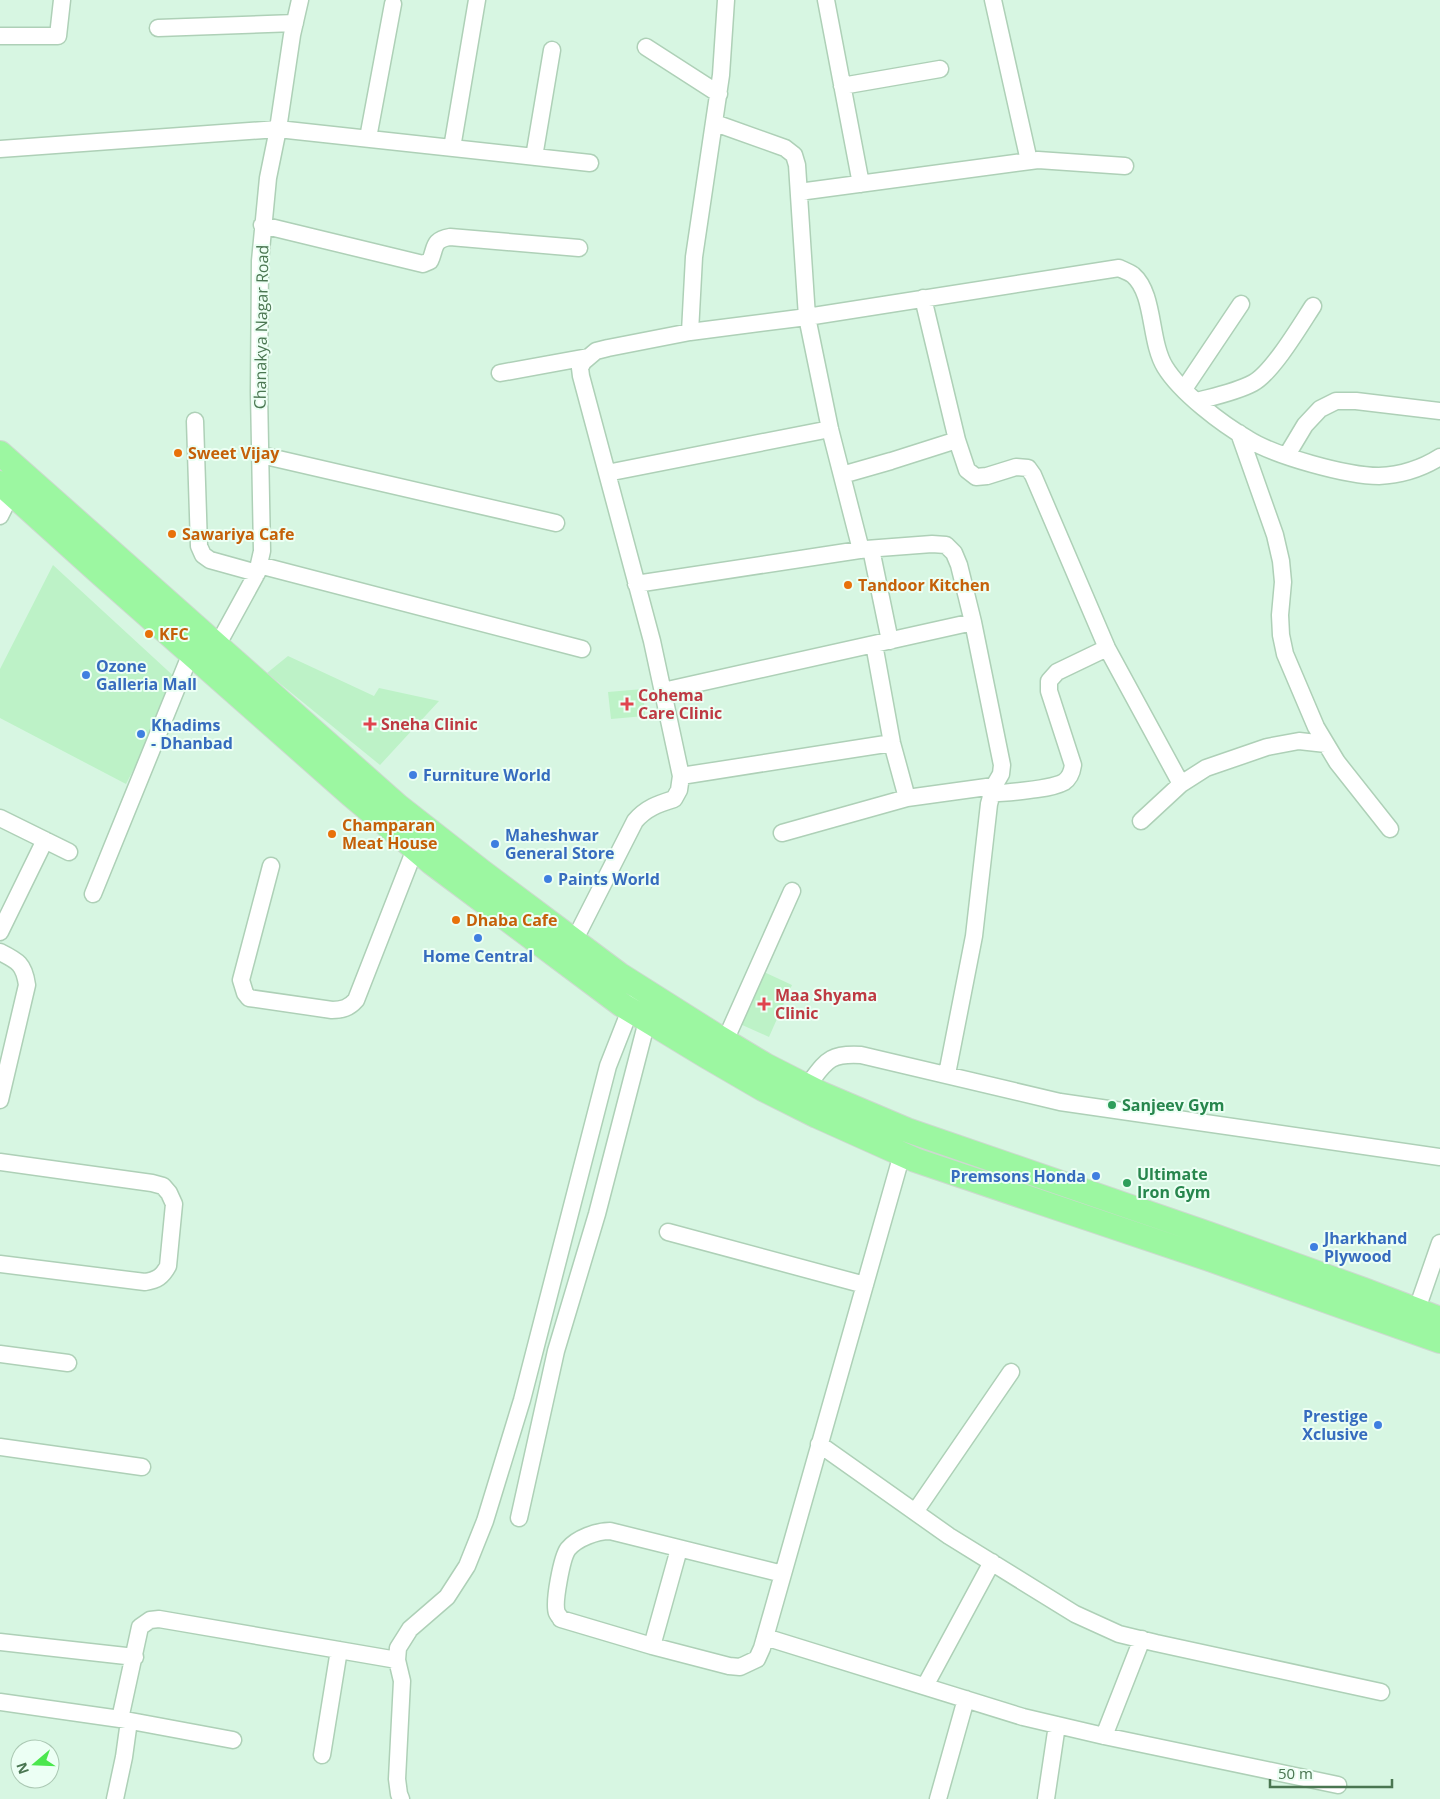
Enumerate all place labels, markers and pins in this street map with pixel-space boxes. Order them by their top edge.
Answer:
place label: Sweet Vijay [188,442,280,464]
marker: Sweet Vijay [172,447,184,459]
place label: Sawariya Cafe [182,523,294,545]
marker: Sawariya Cafe [166,528,178,540]
place label: Tandoor Kitchen [858,574,990,596]
marker: Tandoor Kitchen [842,579,854,591]
place label: KFC [159,623,189,645]
marker: KFC [143,628,155,640]
place label: Ozone Galleria Mall [96,655,197,695]
marker: Ozone Galleria Mall [80,669,92,681]
place label: Cohema Care Clinic [638,684,722,724]
marker: Cohema Care Clinic [620,697,634,711]
place label: Sneha Clinic [381,713,478,735]
place label: Khadims - Dhanbad [151,714,233,754]
marker: Sneha Clinic [363,717,377,731]
marker: Khadims - Dhanbad [135,728,147,740]
place label: Furniture World [423,764,551,786]
marker: Furniture World [407,769,419,781]
place label: Champaran Meat House [342,814,437,854]
place label: Maheshwar General Store [505,824,614,864]
marker: Champaran Meat House [326,828,338,840]
marker: Maheshwar General Store [489,838,501,850]
place label: Paints World [558,868,660,890]
marker: Paints World [542,873,554,885]
place label: Dhaba Cafe [466,909,557,931]
marker: Dhaba Cafe [450,914,462,926]
marker: Home Central [472,932,484,944]
place label: Home Central [423,945,533,967]
place label: Maa Shyama Clinic [775,984,877,1024]
marker: Maa Shyama Clinic [757,997,771,1011]
place label: Sanjeev Gym [1122,1094,1224,1116]
marker: Sanjeev Gym [1106,1099,1118,1111]
place label: Ultimate Iron Gym [1137,1163,1211,1203]
place label: Premsons Honda [951,1165,1086,1187]
marker: Premsons Honda [1090,1170,1102,1182]
marker: Ultimate Iron Gym [1121,1177,1133,1189]
place label: Jharkhand Plywood [1322,1227,1407,1267]
marker: Jharkhand Plywood [1308,1241,1320,1253]
place label: Prestige Xclusive [1302,1405,1368,1445]
marker: Prestige Xclusive [1372,1419,1384,1431]

